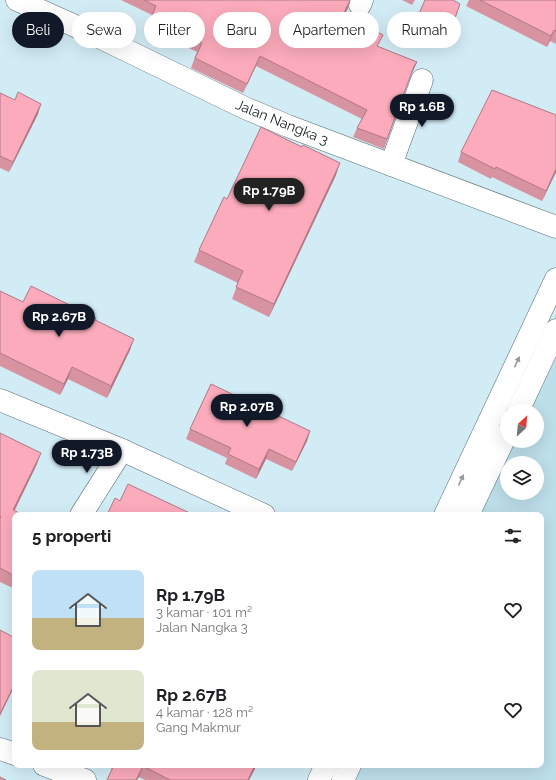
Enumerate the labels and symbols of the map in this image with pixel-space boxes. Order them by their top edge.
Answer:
pin: Rp 1.6B [385,94,459,128]
street label: Jalan Nangka 3 [233,96,331,148]
pin: Rp 1.79B [228,178,310,212]
pin: Rp 2.67B [18,304,100,338]
one-way arrow [514,357,520,368]
pin: Rp 2.07B [206,394,288,428]
north arrow [500,404,544,448]
pin: Rp 1.73B [46,440,128,474]
one-way arrow [458,474,464,485]

